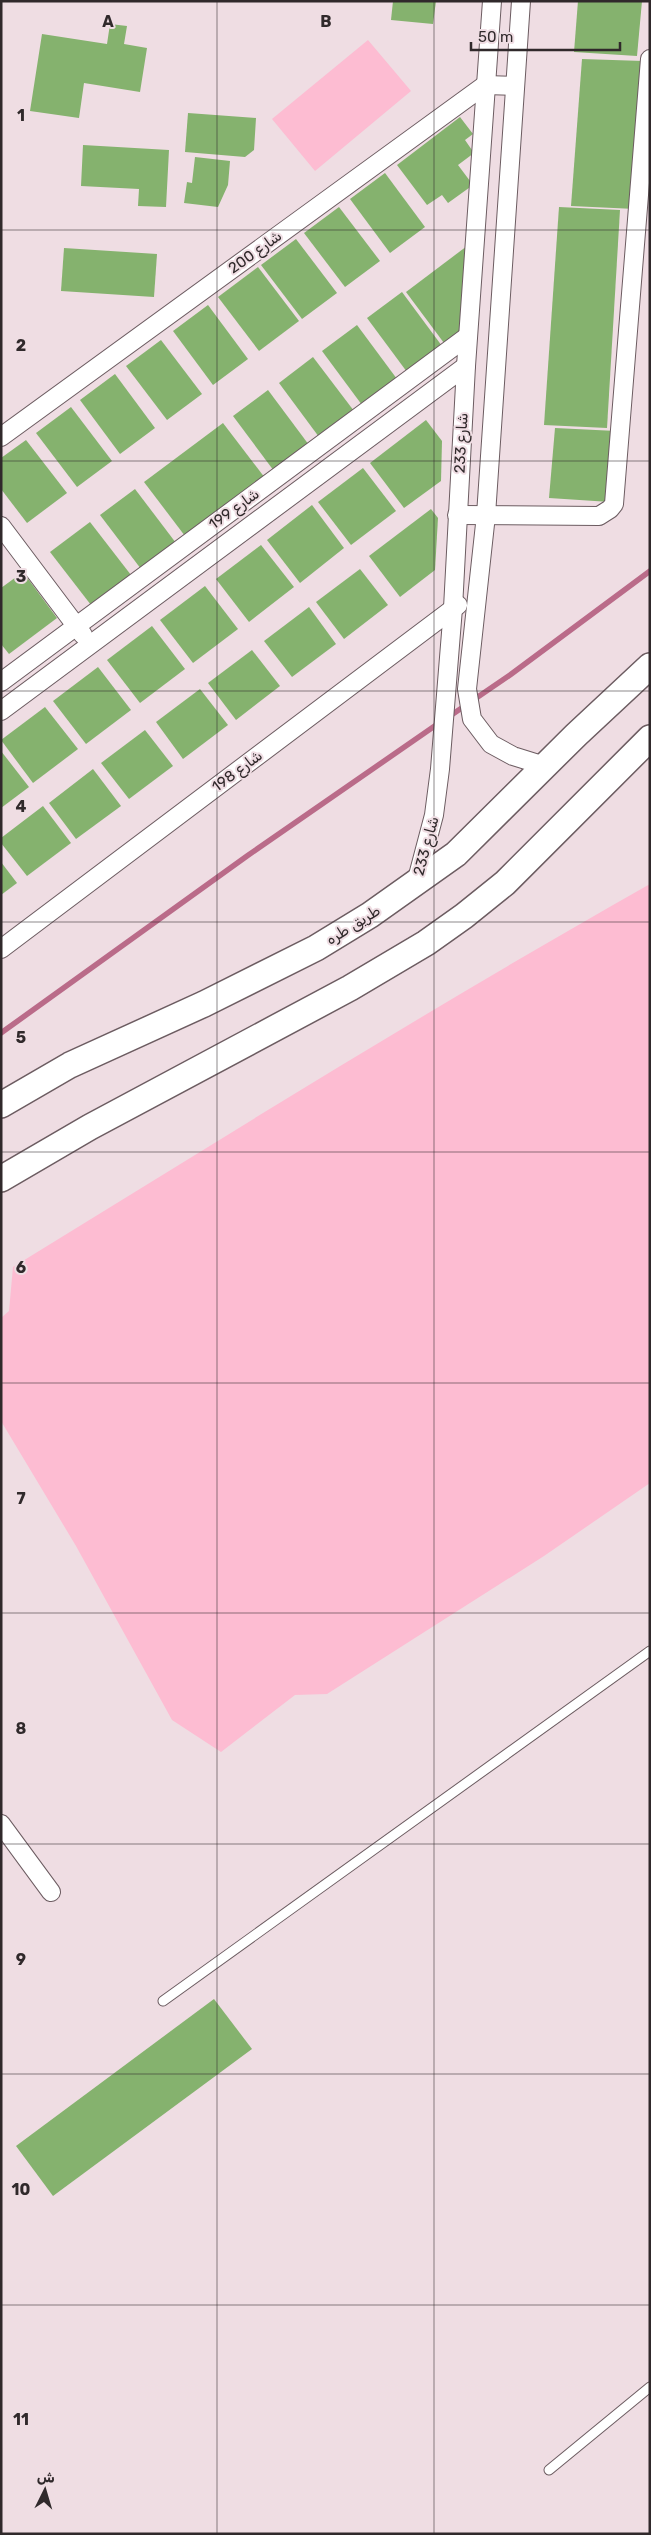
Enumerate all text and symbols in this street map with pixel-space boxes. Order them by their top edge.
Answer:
text: A [102,12,114,31]
text: B [320,12,332,31]
scale bar [471,20,620,52]
text: 50 m [478,28,513,46]
text: 1 [17,106,25,125]
street label: شارع 200 [225,227,286,279]
text: 2 [16,336,26,355]
street label: شارع 233 [450,412,474,474]
street label: شارع 199 [205,485,264,535]
text: 3 [16,567,26,586]
street label: شارع 198 [208,746,267,797]
text: 4 [16,797,27,816]
street label: شارع 233 [409,814,444,878]
street label: طريق طره [323,901,383,949]
text: 5 [16,1028,26,1047]
text: 6 [16,1258,26,1277]
text: 7 [16,1489,26,1508]
text: 8 [16,1719,27,1738]
text: 9 [16,1950,26,1969]
text: 10 [12,2180,31,2199]
text: 11 [13,2410,29,2429]
north arrow [20,2465,70,2515]
text: ش [37,2468,56,2487]

